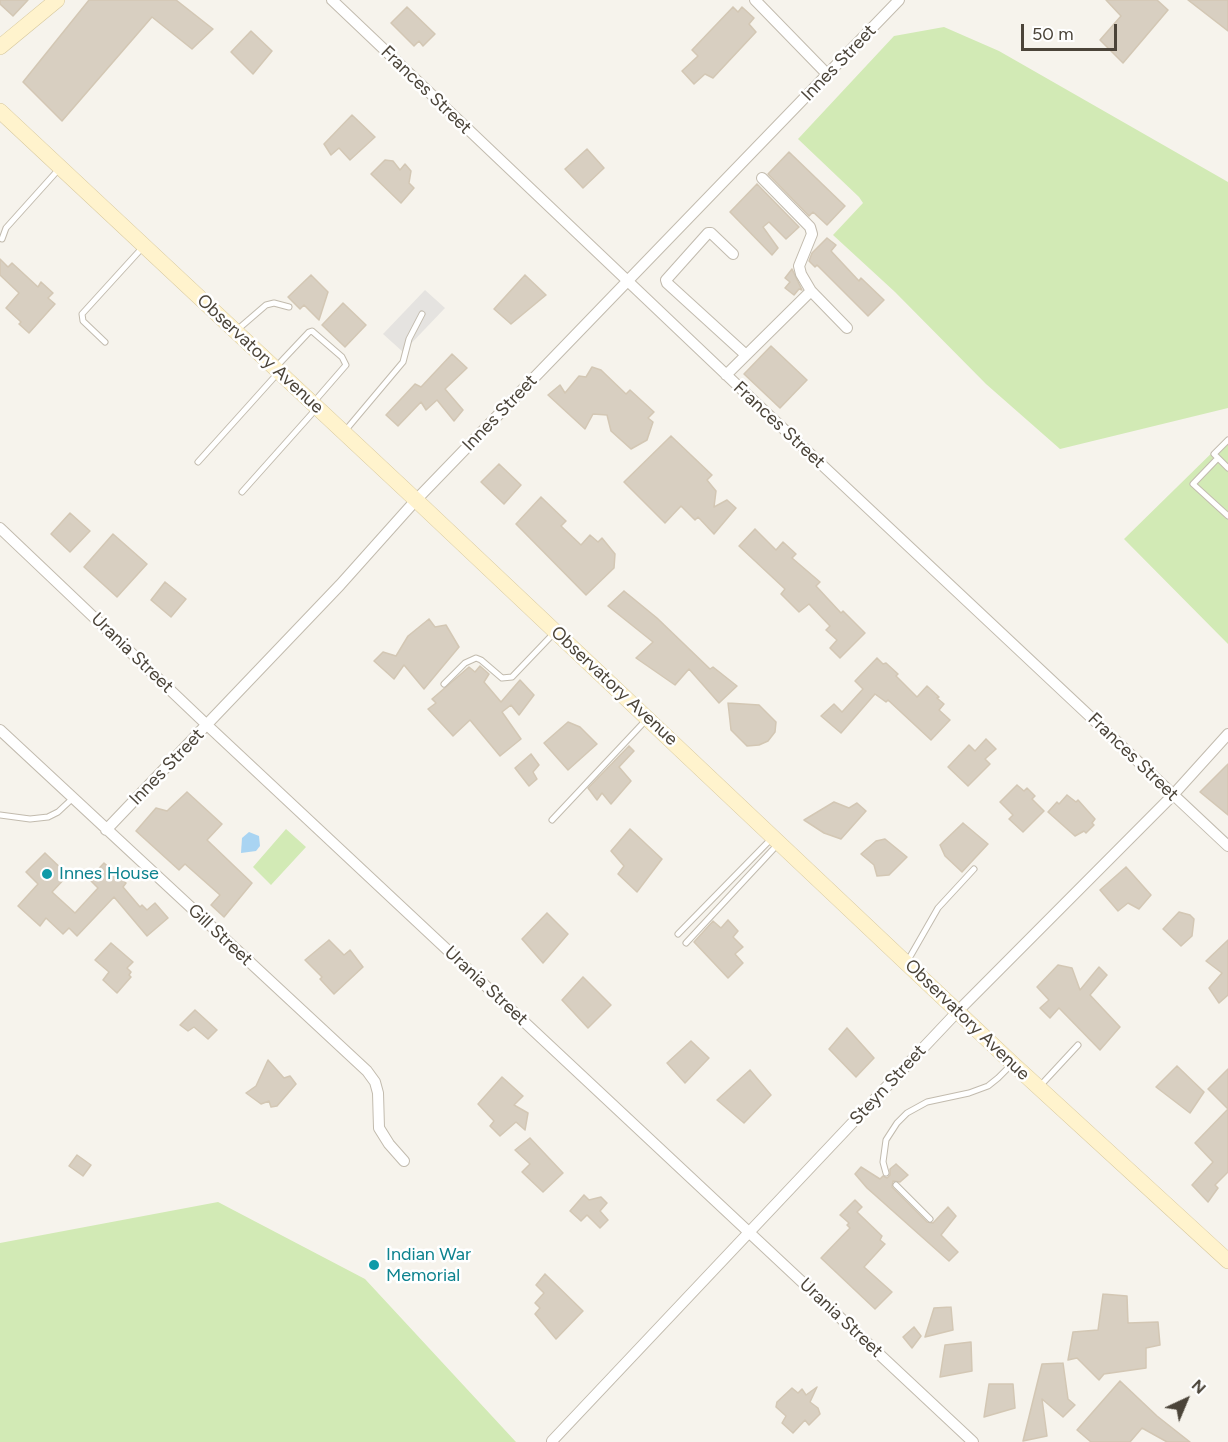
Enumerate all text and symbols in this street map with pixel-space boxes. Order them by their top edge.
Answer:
scale bar [1024,12,1120,50]
street label: Innes Street [797,20,881,106]
text: 50 m [1032,23,1074,45]
street label: Frances Street [376,41,476,139]
street label: Observatory Avenue [192,290,328,418]
street label: Innes Street [458,370,542,456]
street label: Frances Street [729,377,829,473]
street label: Urania Street [86,608,178,698]
street label: Observatory Avenue [546,622,682,750]
street label: Frances Street [1083,708,1183,806]
street label: Innes Street [125,724,209,810]
place label: Innes House [59,863,159,885]
marker: Innes House [40,867,54,881]
street label: Gill Street [183,900,257,970]
street label: Urania Street [440,942,532,1030]
street label: Observatory Avenue [900,955,1034,1085]
street label: Steyn Street [845,1040,931,1130]
place label: Indian War Memorial [386,1244,471,1286]
marker: Indian War Memorial [367,1258,381,1272]
street label: Urania Street [795,1274,887,1362]
north arrow [1156,1370,1216,1430]
text: N [1188,1376,1210,1398]

